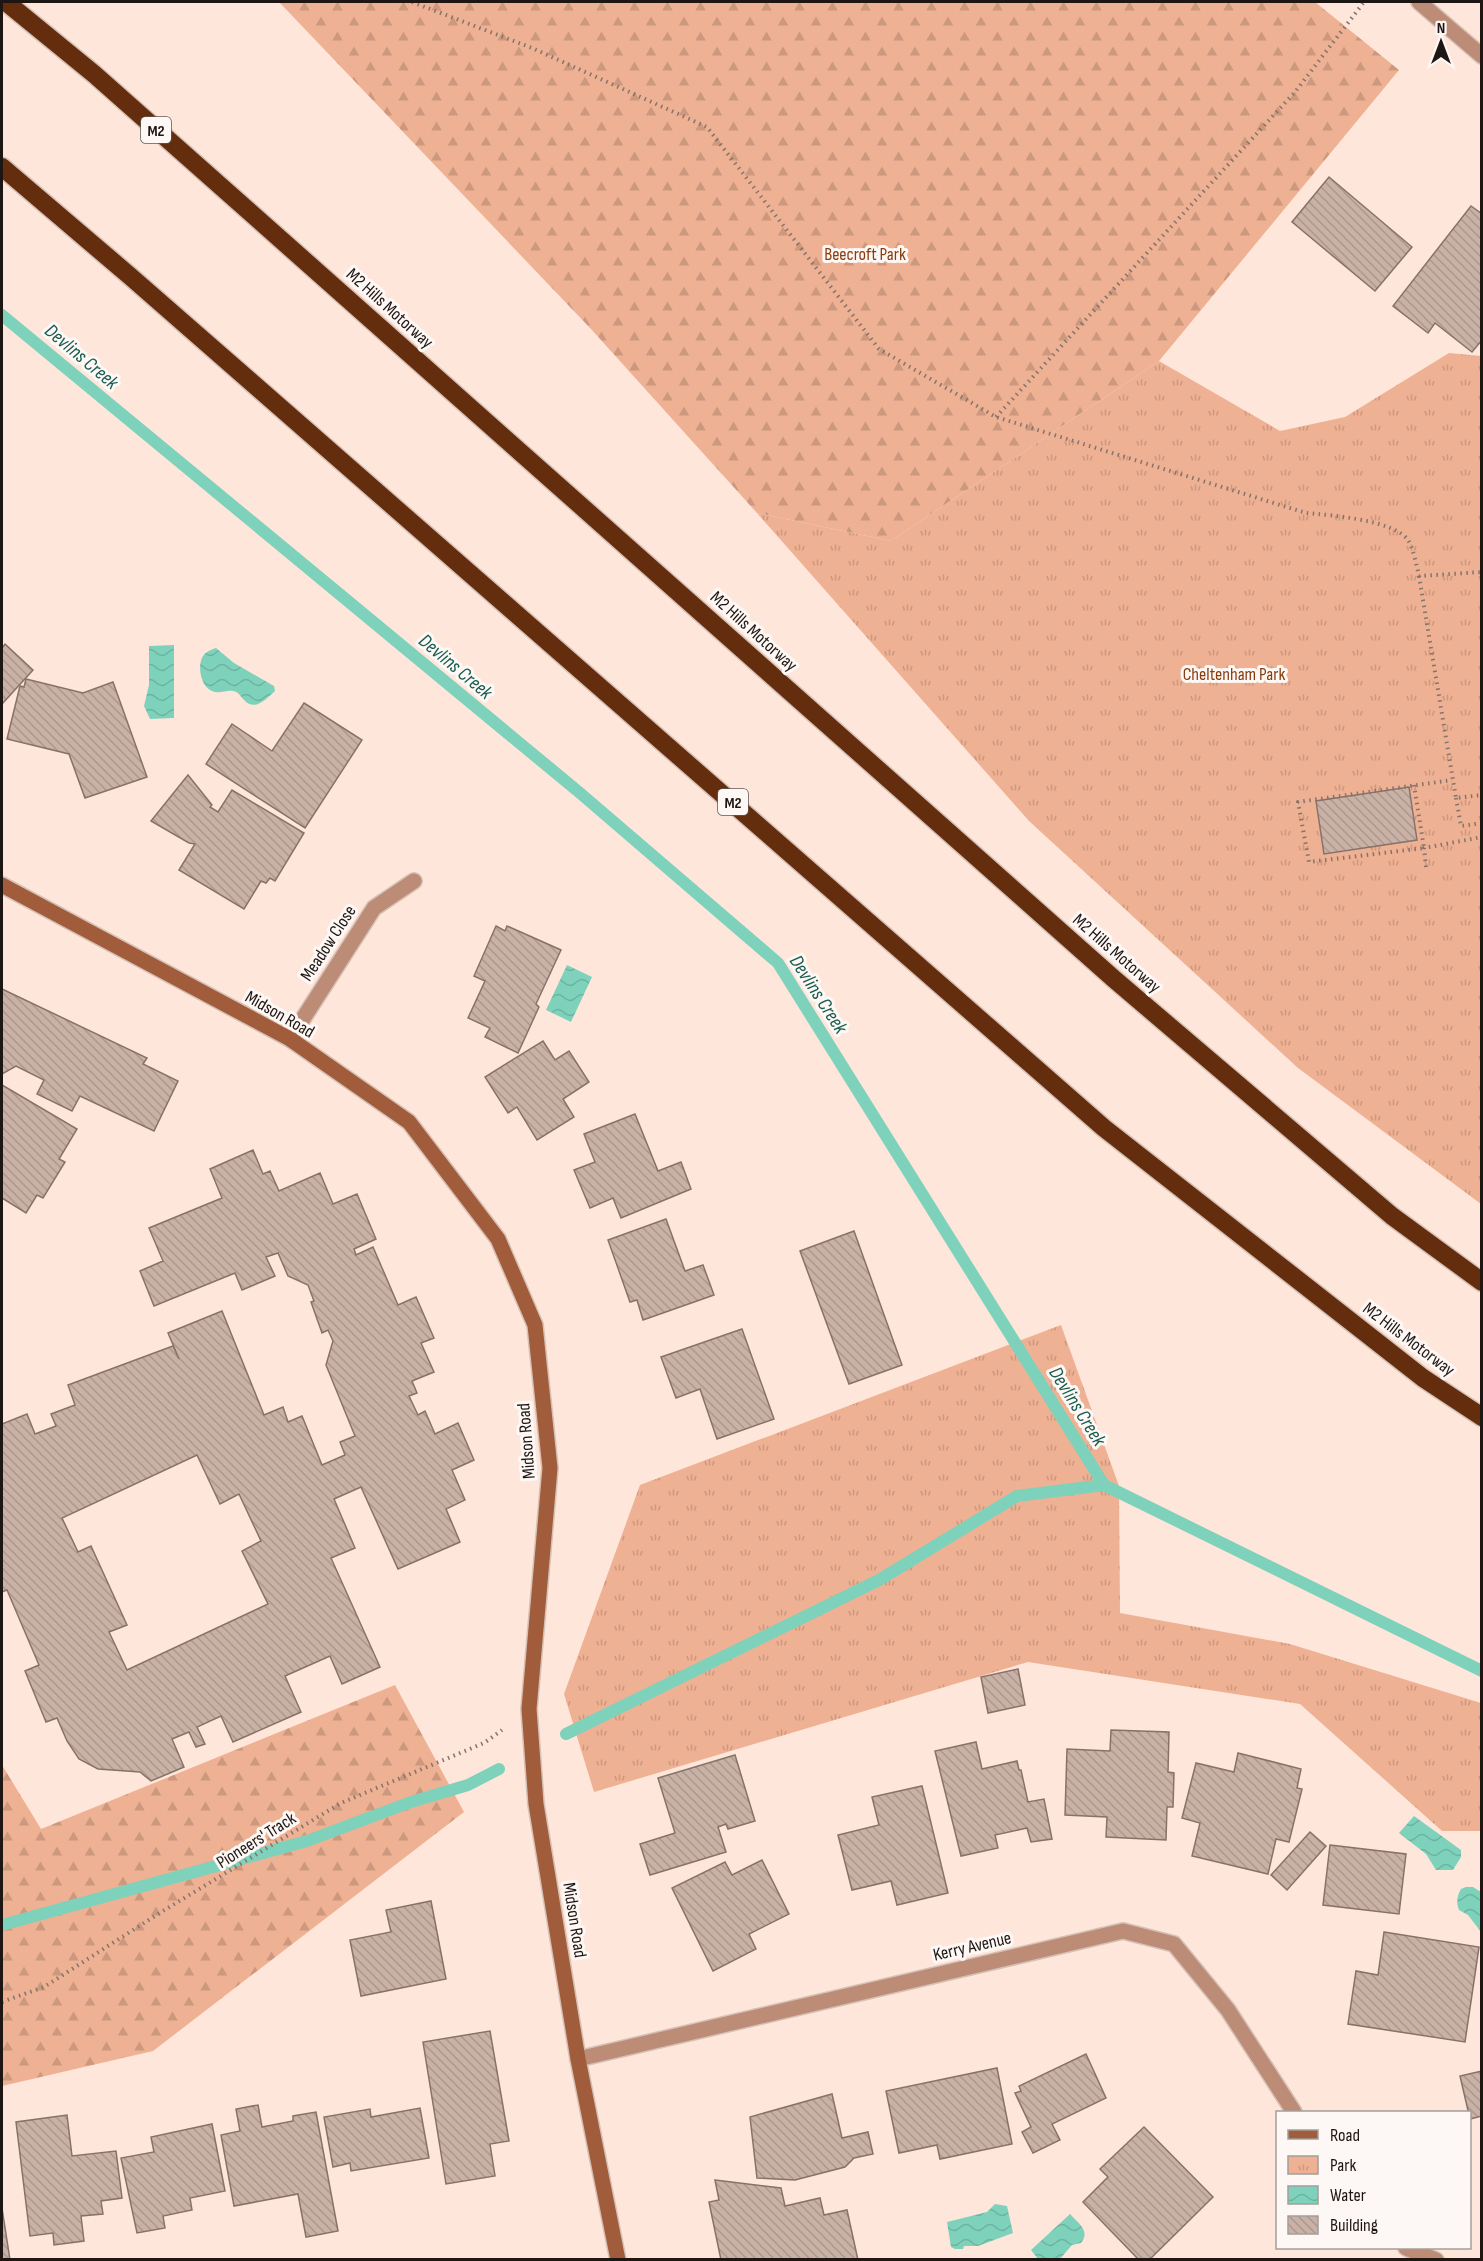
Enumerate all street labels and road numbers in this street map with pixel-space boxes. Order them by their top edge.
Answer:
road number: M2 [141,117,171,143]
street label: M2 Hills Motorway [342,264,437,353]
street label: M2 Hills Motorway [706,587,801,676]
road number: M2 [718,789,748,815]
street label: Meadow Close [296,902,361,985]
street label: M2 Hills Motorway [1068,910,1165,997]
street label: Midson Road [242,986,318,1043]
street label: M2 Hills Motorway [1359,1298,1459,1381]
street label: Midson Road [513,1402,540,1480]
street label: Pioneers' Track [213,1808,300,1873]
street label: Midson Road [558,1881,591,1959]
street label: Kerry Avenue [931,1927,1013,1966]

